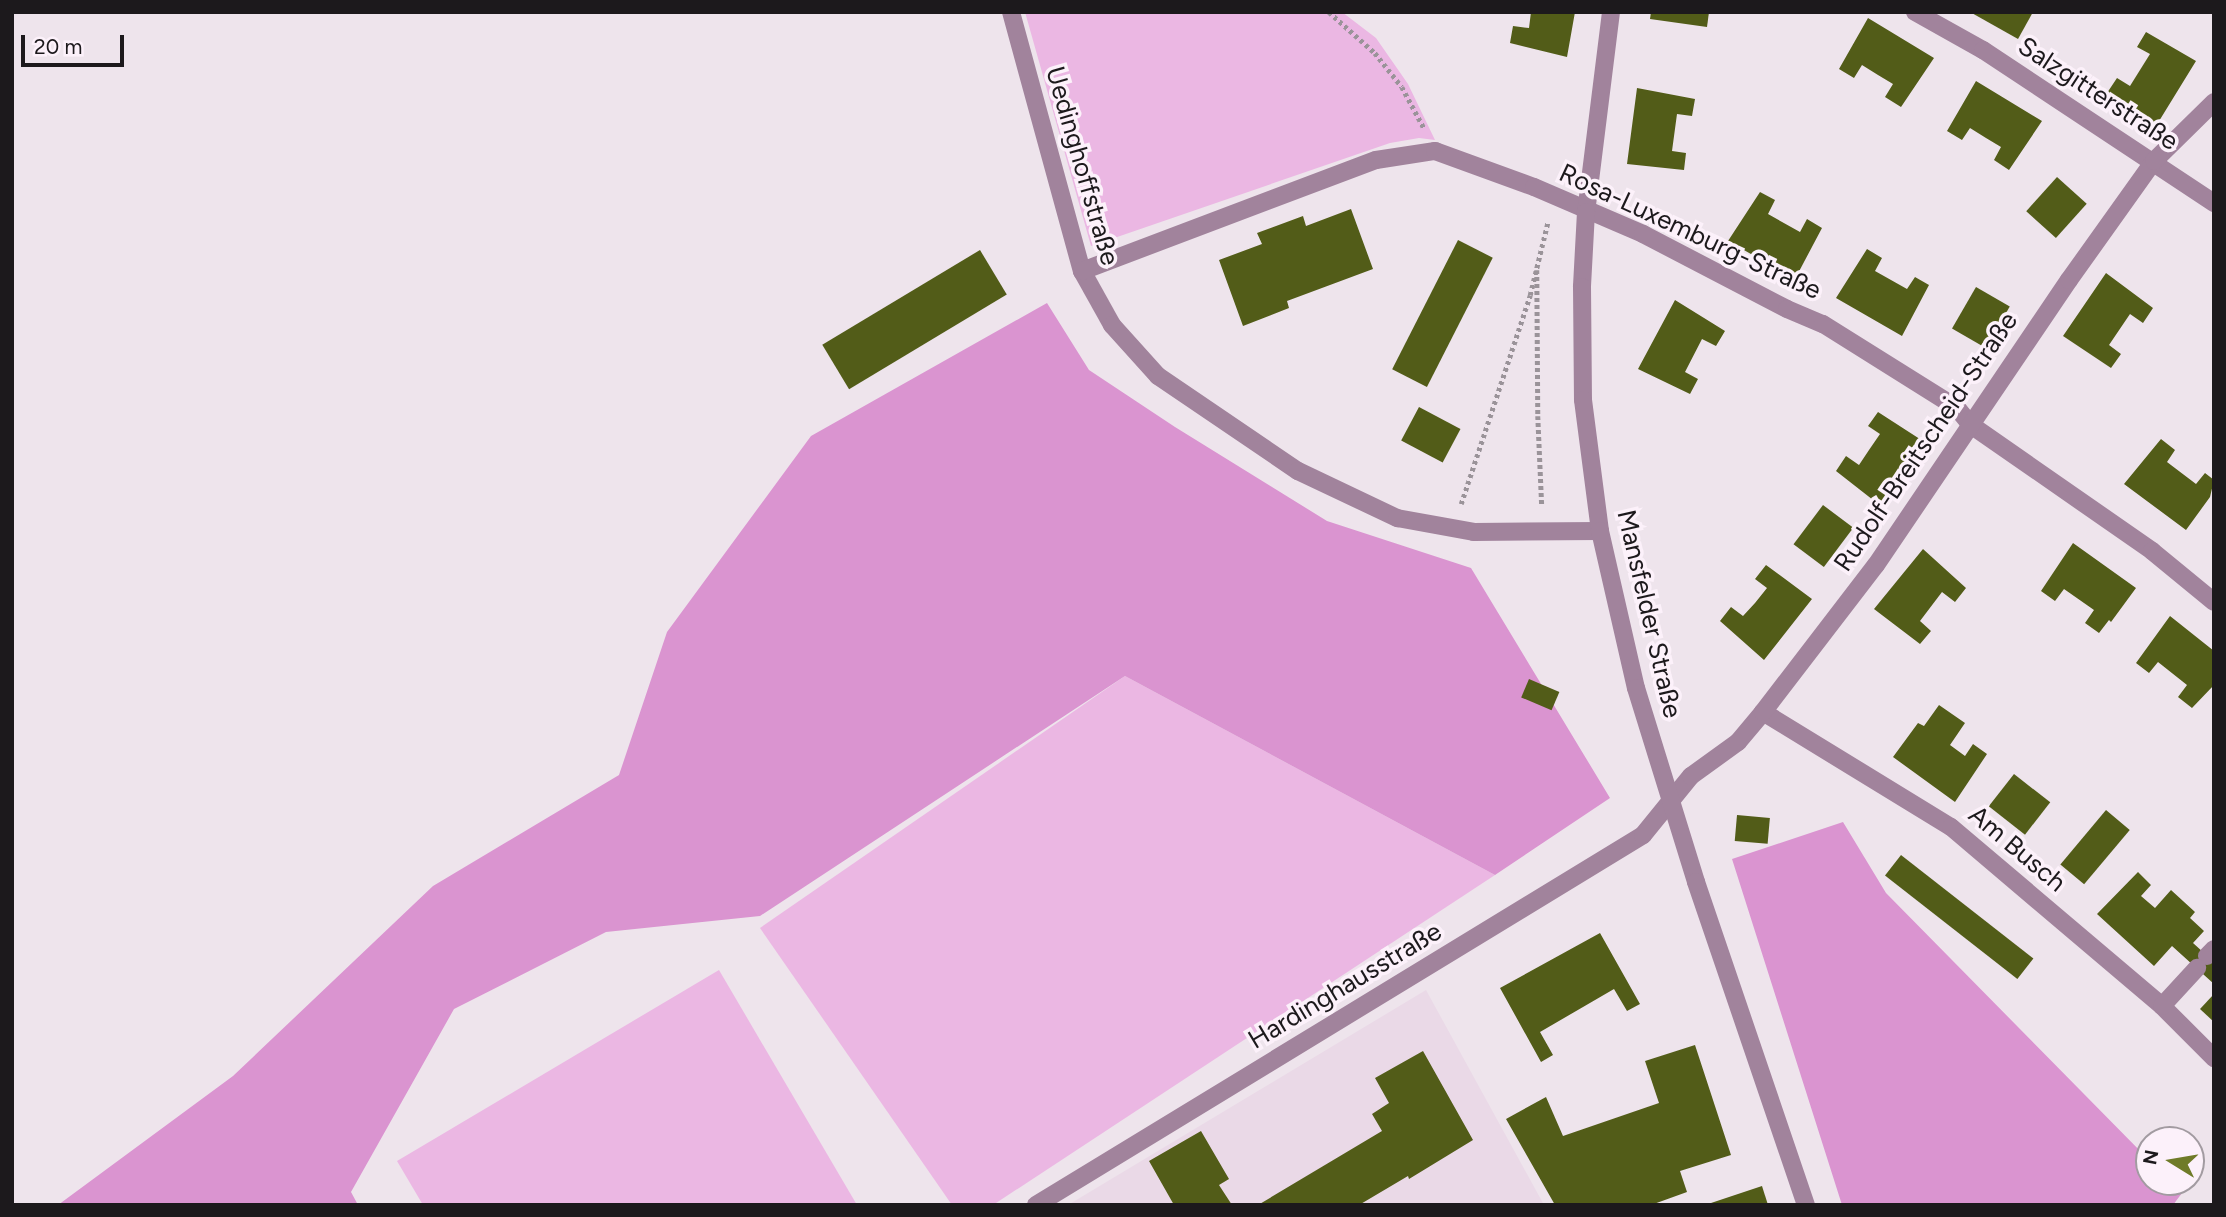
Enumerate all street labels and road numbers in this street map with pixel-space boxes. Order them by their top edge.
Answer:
street label: Salzgitterstraße [2012,31,2184,157]
street label: Uedinghoffstraße [1039,63,1125,269]
street label: Rosa-Luxemburg-Straße [1554,158,1826,306]
street label: Rudolf-Breitscheid-Straße [1828,307,2024,577]
street label: Mansfelder Straße [1610,507,1688,721]
street label: Am Busch [1962,799,2072,899]
street label: Hardinghausstraße [1243,916,1447,1056]

